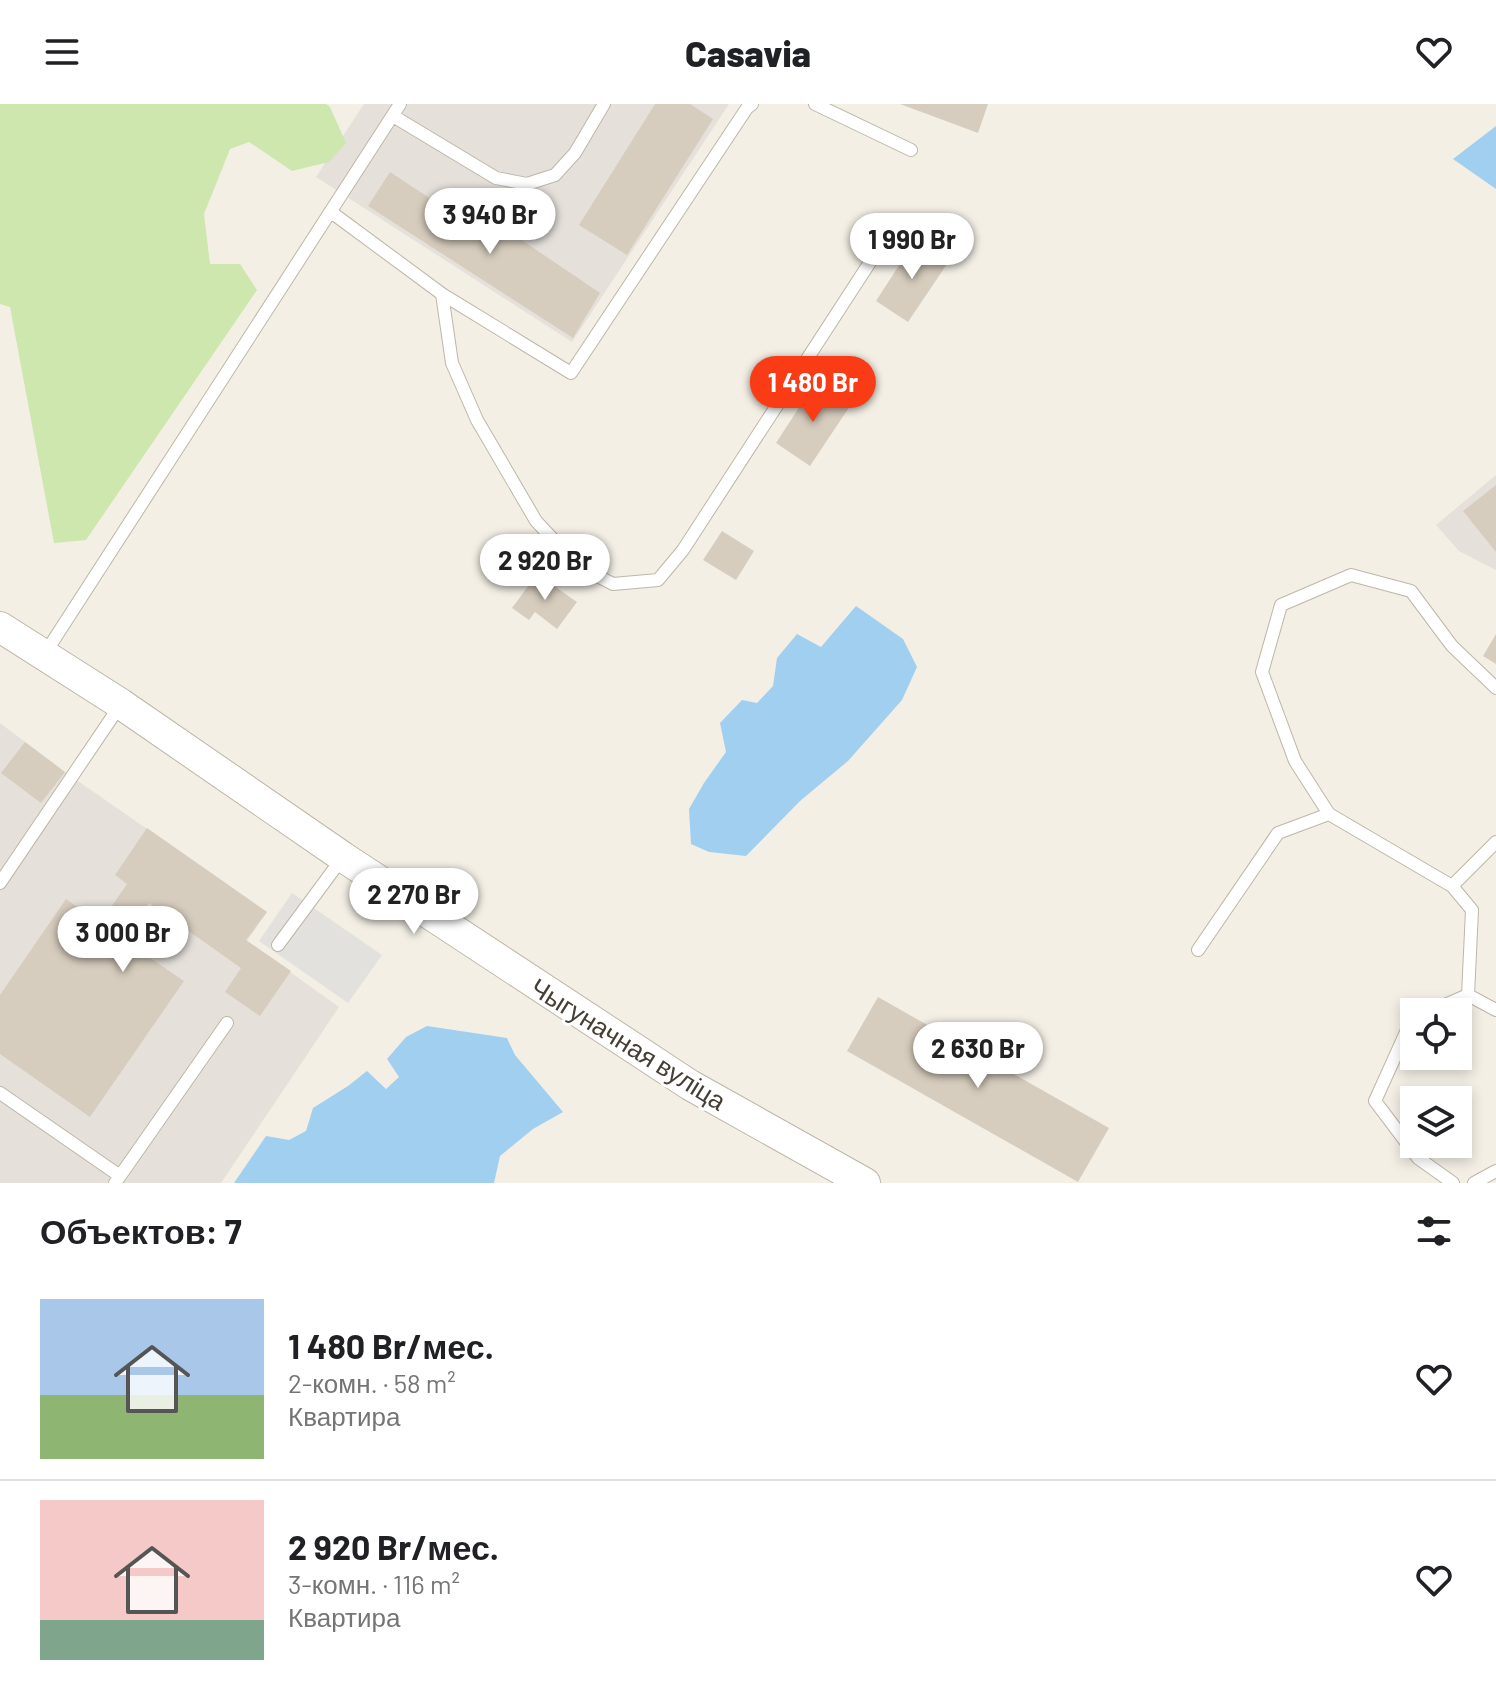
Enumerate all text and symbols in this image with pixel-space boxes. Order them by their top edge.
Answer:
icon: menu [40,30,84,74]
icon: heart [1412,30,1456,74]
text: Casavia [685,31,811,74]
pin: 3 940 Br [407,188,573,256]
text: 3 940 Br [443,198,537,229]
pin: 1 990 Br [829,213,995,281]
text: 1 990 Br [868,223,956,254]
pin: 1 480 Br [730,356,896,424]
text: 1 480 Br [768,366,858,397]
pin: 2 920 Br [462,534,628,602]
text: 2 920 Br [498,544,592,575]
pin: 2 270 Br [331,868,497,936]
text: 2 270 Br [367,878,461,909]
pin: 3 000 Br [40,906,206,974]
text: 3 000 Br [76,916,170,947]
street label: Чыгуначная вуліца [526,970,733,1116]
map controls [1400,998,1472,1158]
button: locate [1400,998,1472,1070]
pin: 2 630 Br [895,1022,1061,1090]
text: 2 630 Br [931,1032,1025,1063]
button: layers [1400,1086,1472,1158]
icon: filters [1412,1209,1456,1253]
text: Объектов: 7 [40,1210,242,1251]
text: 1 480 Br/мес. [288,1325,494,1366]
icon: home [104,1331,200,1427]
icon: heart [1412,1357,1456,1401]
text: 2-комн. · 58 m² [288,1367,456,1398]
text: Квартира [288,1400,400,1431]
text: 2 920 Br/мес. [288,1526,499,1567]
icon: home [104,1532,200,1628]
icon: heart [1412,1558,1456,1602]
text: 3-комн. · 116 m² [288,1568,460,1599]
text: Квартира [288,1601,400,1632]

